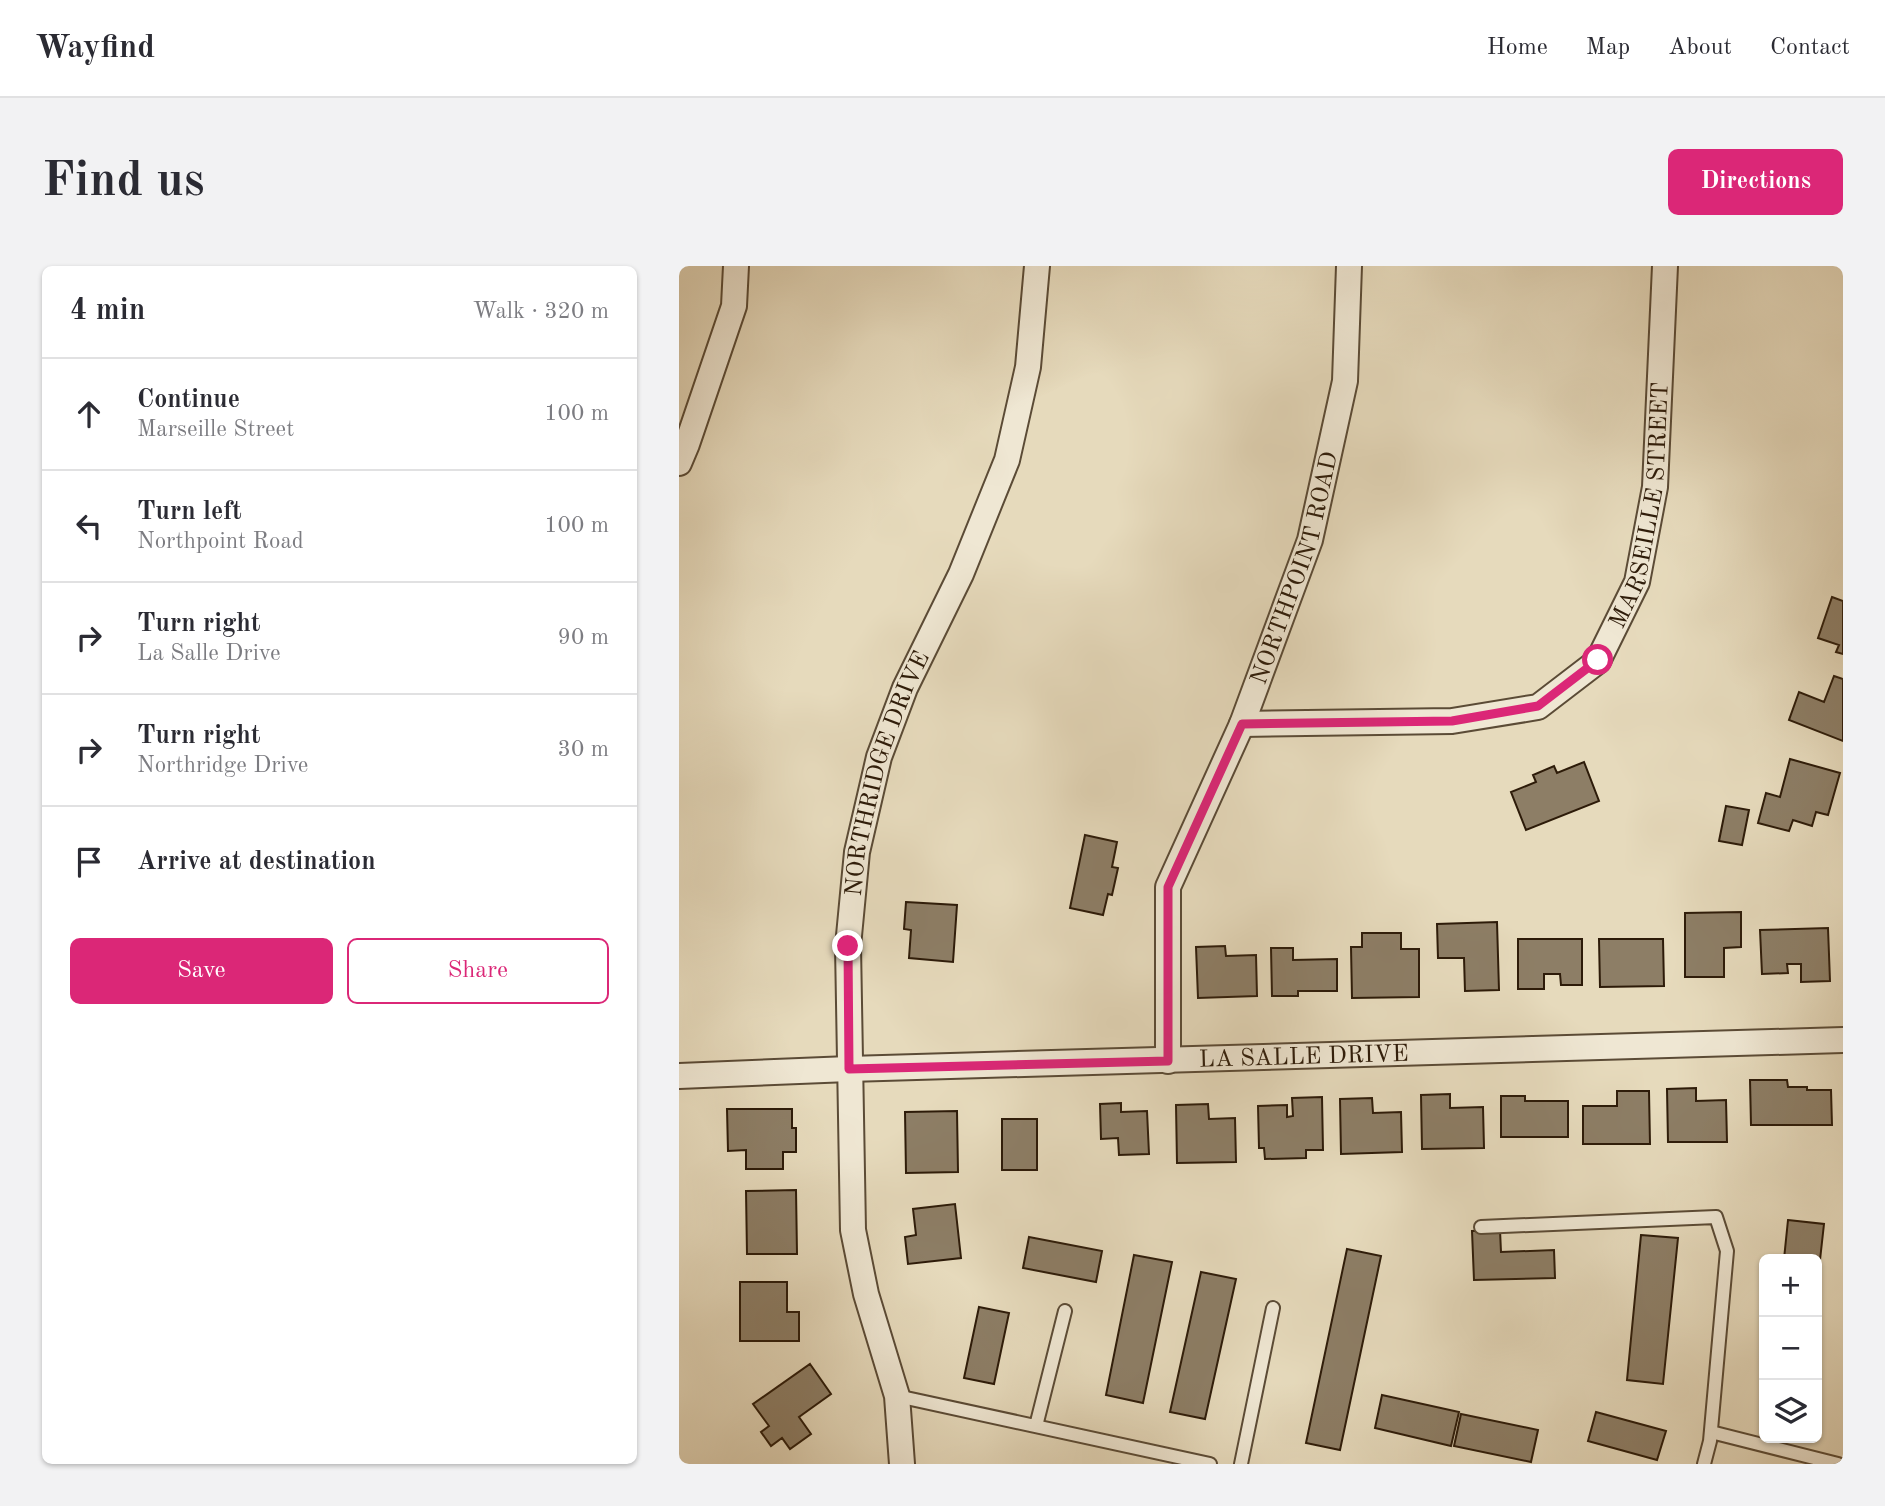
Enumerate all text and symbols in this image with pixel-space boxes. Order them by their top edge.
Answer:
text: Wayfind [35,32,155,65]
text: Home [1487,36,1548,60]
text: Map [1586,36,1630,60]
text: About [1668,36,1732,60]
text: Contact [1770,36,1850,60]
button: Directions [1668,149,1843,215]
text: Find us [42,158,205,207]
text: 4 min [70,296,145,326]
text: Walk · 320 m [473,300,609,323]
street label: MARSEILLE STREET [1606,381,1674,633]
text: Continue [137,387,240,413]
icon: ahead [70,395,108,433]
text: 100 m [544,402,609,425]
text: Marseille Street [137,418,294,441]
street label: NORTHPOINT ROAD [1248,450,1343,688]
text: Turn left [137,499,242,525]
icon: left [70,507,108,545]
text: 100 m [544,514,609,537]
text: Northpoint Road [137,530,304,553]
text: Turn right [137,611,260,637]
icon: right [70,619,108,657]
text: 90 m [558,626,609,649]
text: La Salle Drive [137,642,281,665]
route start [1582,644,1613,675]
street label: NORTHRIDGE DRIVE [843,648,935,897]
text: Turn right [137,723,260,749]
icon: right [70,731,108,769]
text: 30 m [558,738,609,761]
text: Northridge Drive [137,754,308,777]
icon: arrive [70,843,108,881]
text: Arrive at destination [137,849,376,875]
route end [832,930,863,961]
button: Save [70,938,333,1004]
button: Share [347,938,609,1004]
street label: LA SALLE DRIVE [1199,1043,1409,1073]
map controls [1759,1254,1822,1443]
button: + [1759,1254,1822,1317]
button: − [1759,1317,1822,1380]
button: layers [1759,1380,1822,1443]

